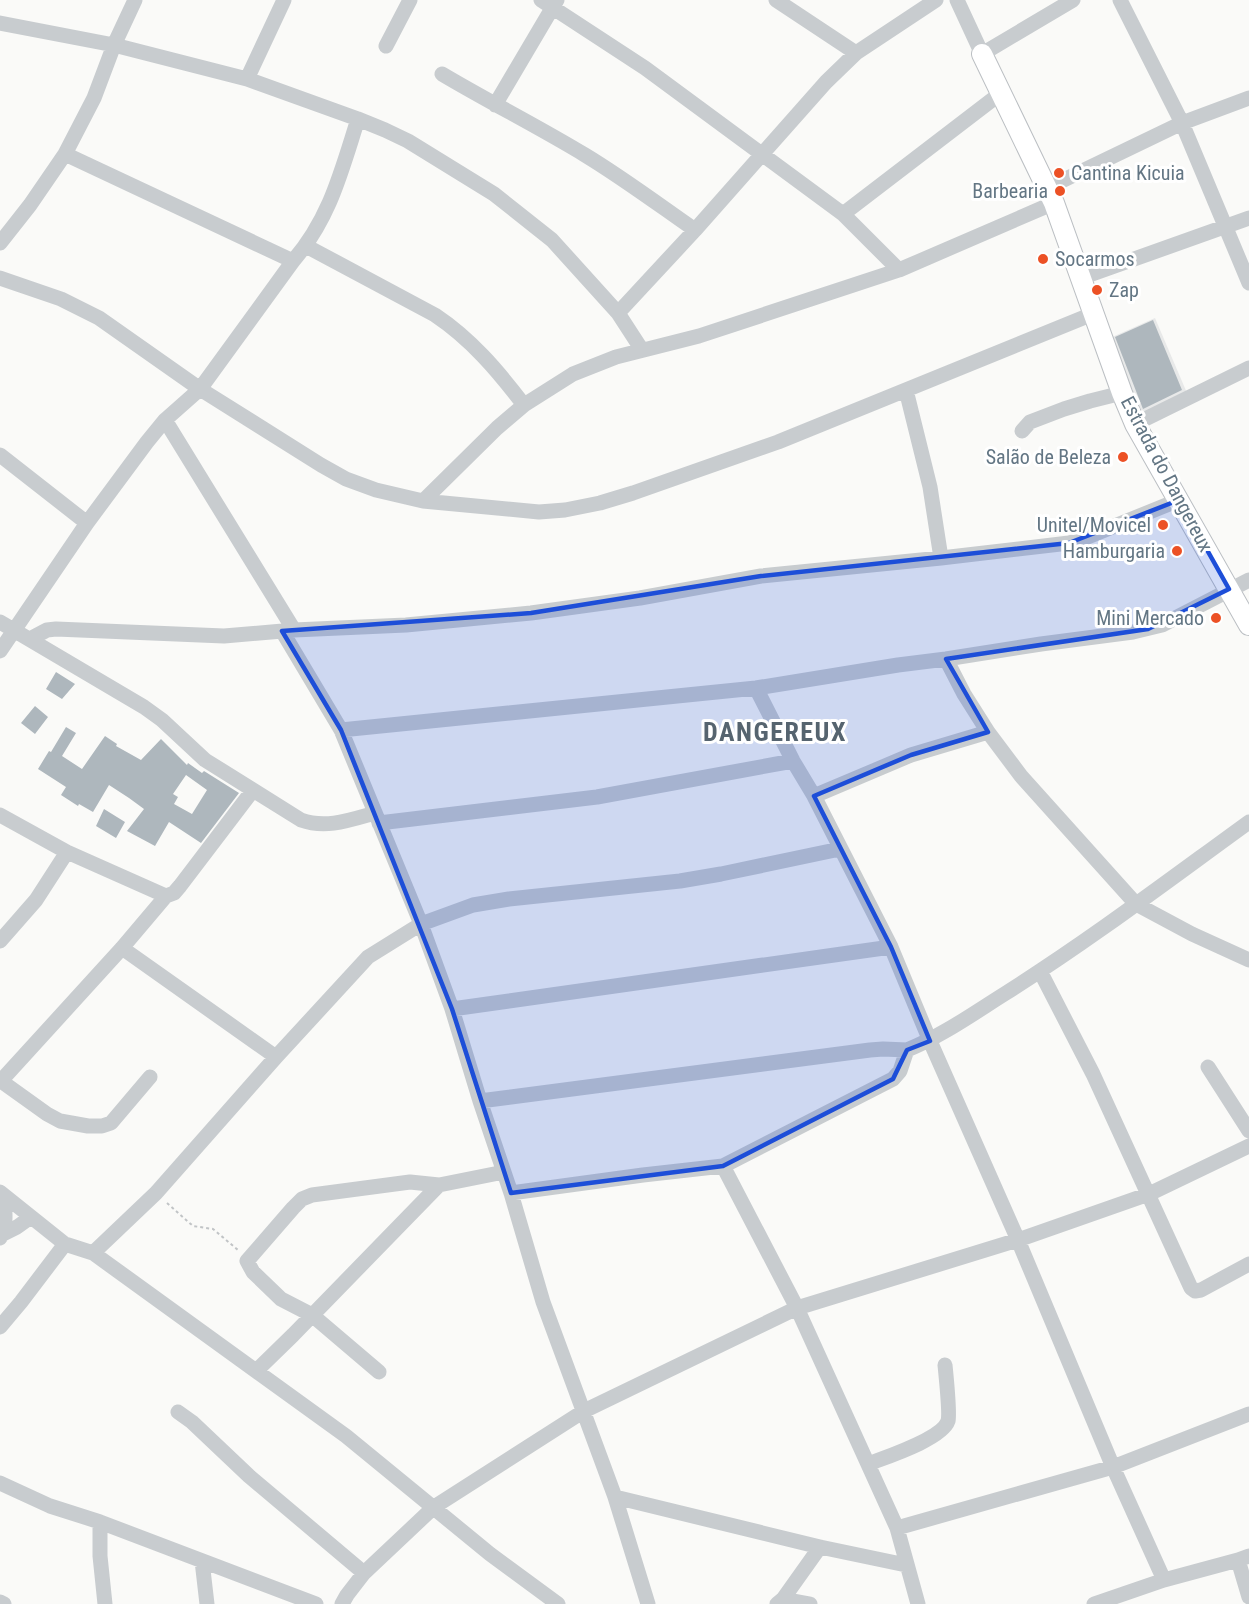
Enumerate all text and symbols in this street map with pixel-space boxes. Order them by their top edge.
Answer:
place label: Cantina Kicuia [1071,161,1185,185]
marker: Cantina Kicuia [1052,166,1066,180]
place label: Barbearia [972,179,1048,203]
marker: Barbearia [1053,184,1067,198]
place label: Socarmos [1055,247,1135,271]
marker: Socarmos [1036,252,1050,266]
place label: Zap [1109,278,1139,302]
marker: Zap [1090,283,1104,297]
street label: Estrada do Dangereux [1116,392,1218,556]
place label: Salão de Beleza [986,445,1111,469]
marker: Salão de Beleza [1116,450,1130,464]
place label: Unitel/Movicel [1037,513,1151,537]
marker: Unitel/Movicel [1156,518,1170,532]
place label: Hamburgaria [1063,539,1165,563]
marker: Hamburgaria [1170,544,1184,558]
place label: Mini Mercado [1096,606,1204,630]
marker: Mini Mercado [1209,611,1223,625]
district label: DANGEREUX [703,717,847,747]

